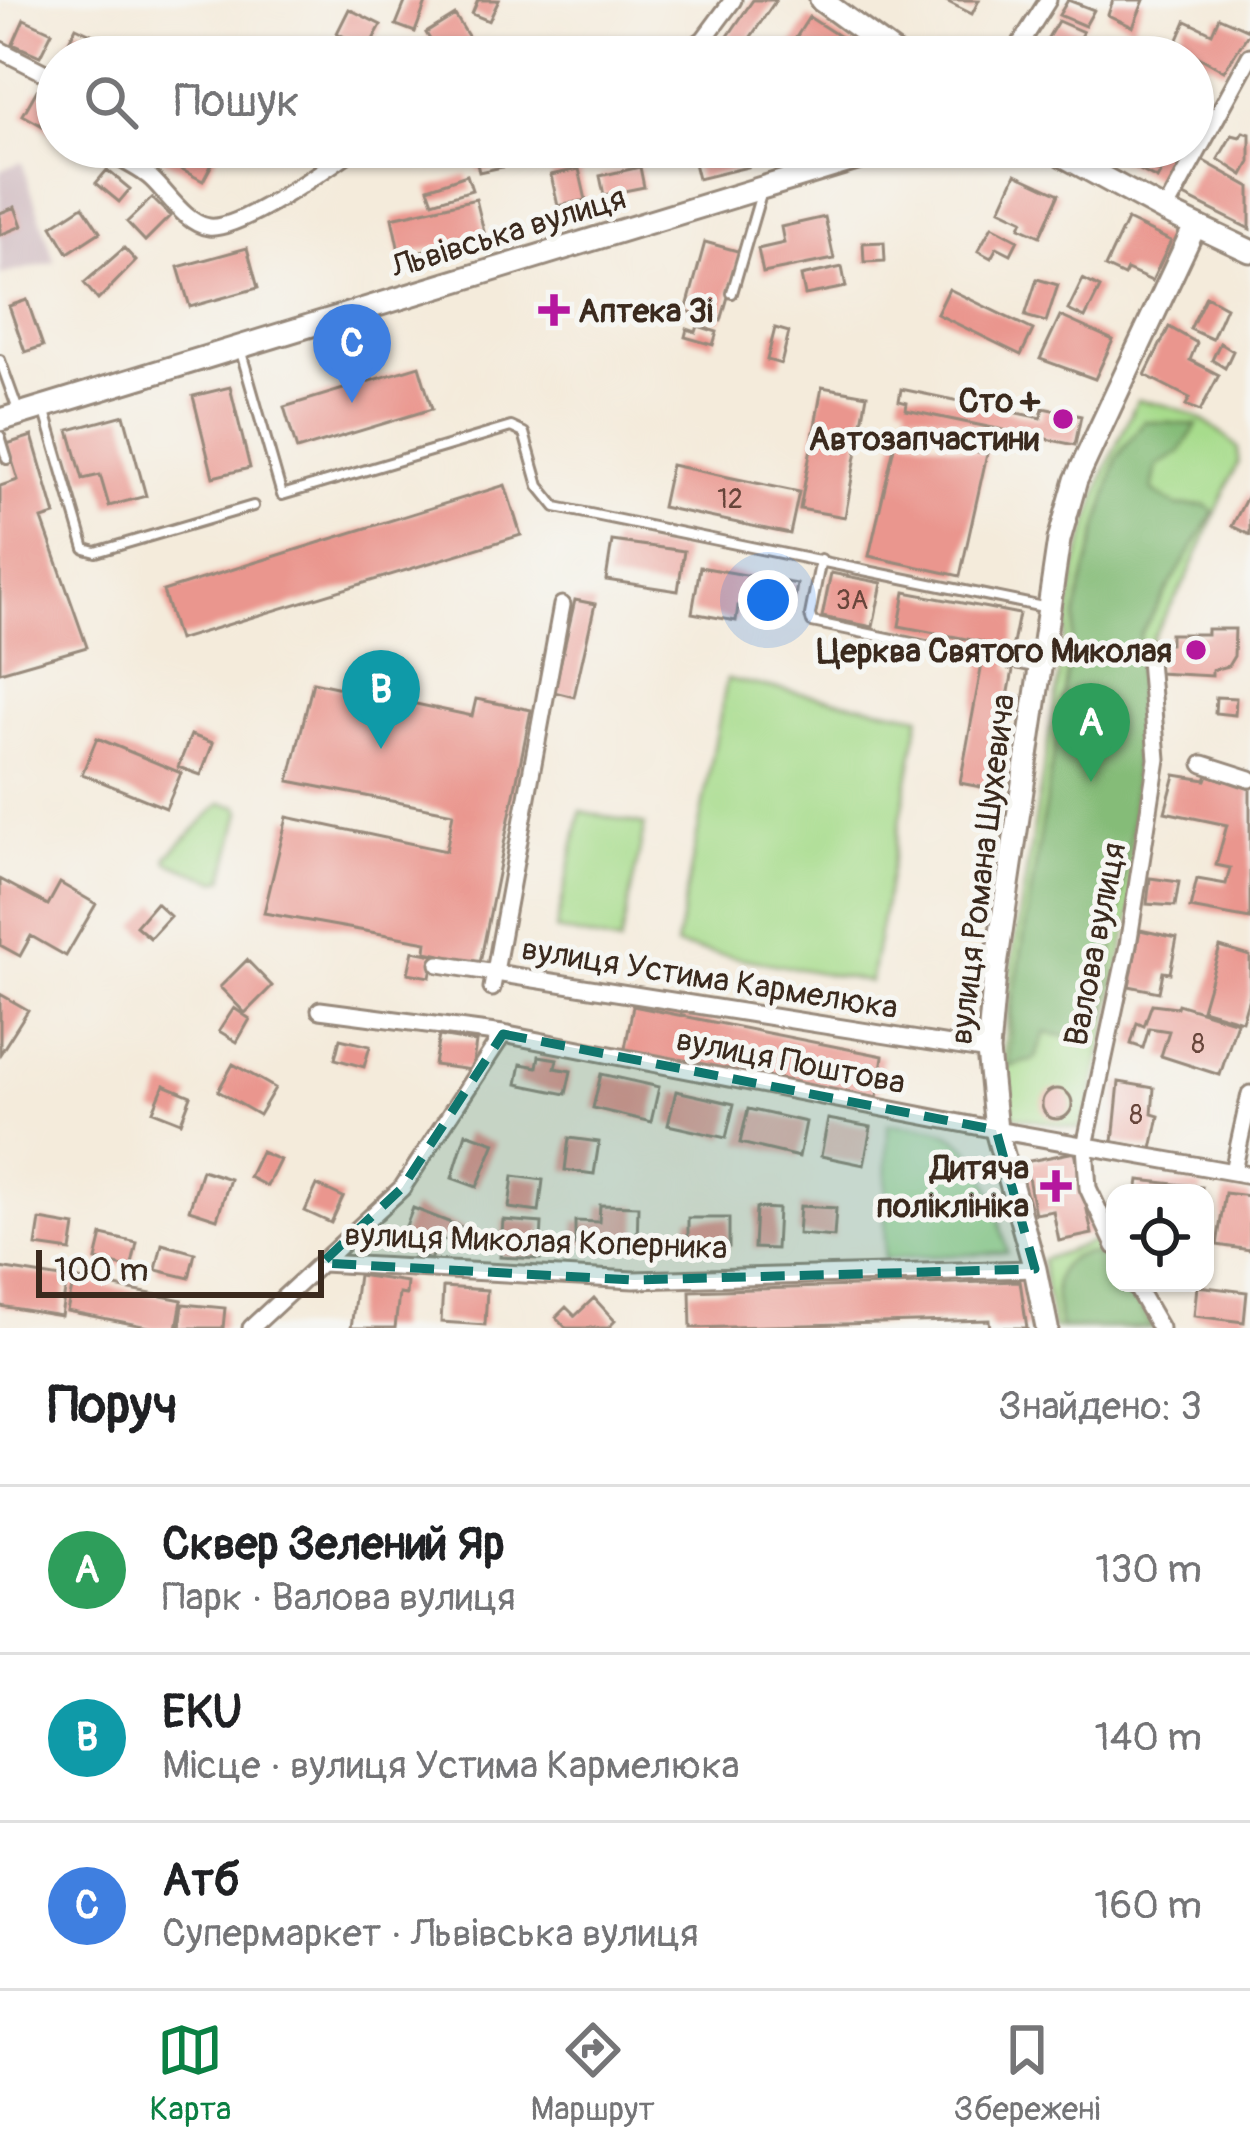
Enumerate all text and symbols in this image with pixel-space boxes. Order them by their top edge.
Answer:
search box [36,36,1214,168]
icon: search [78,69,144,135]
text: Пошук [174,74,299,130]
street label: Львівська вулиця [385,177,631,288]
place label: Аптека 3і [578,291,713,332]
marker: Аптека 3і [541,297,567,323]
pin: C [313,304,391,403]
place label: Сто + Автозапчастини [809,381,1041,460]
marker: Сто + Автозапчастини [1050,406,1076,432]
house number: 12 [717,483,743,516]
your location [738,570,798,630]
house number: 3А [836,584,868,617]
place label: Церква Святого Миколая [817,631,1172,672]
marker: Церква Святого Миколая [1183,637,1209,663]
pin: B [342,650,420,749]
pin: A [1052,683,1130,782]
street label: вулиця Романа Шухевича [941,692,1024,1047]
street label: Валова вулиця [1056,839,1135,1050]
street label: вулиця Устима Кармелюка [519,928,901,1028]
street label: вулиця Поштова [673,1019,909,1104]
house number: 8 [1191,1028,1205,1061]
house number: 8 [1129,1099,1143,1132]
place label: Дитяча поліклініка [876,1148,1029,1227]
marker: Дитяча поліклініка [1040,1170,1072,1202]
map controls [1106,1184,1214,1292]
button: locate [1106,1184,1214,1292]
street label: вулиця Миколая Коперника [344,1214,728,1269]
scale bar [36,1244,324,1297]
text: 100 m [54,1250,148,1291]
text: Поруч [48,1374,178,1438]
text: Знайдено: 3 [999,1382,1202,1431]
text: Сквер Зелений Яр [162,1517,505,1573]
text: A [74,1545,100,1594]
text: 130 m [1095,1545,1202,1594]
text: Парк · Валова вулиця [162,1573,516,1622]
text: EKU [162,1685,242,1741]
text: B [76,1713,98,1762]
text: 140 m [1094,1713,1202,1762]
text: Місце · вулиця Устима Кармелюка [162,1741,740,1790]
text: Атб [162,1853,240,1909]
text: C [75,1881,99,1930]
text: 160 m [1094,1881,1202,1930]
text: Супермаркет · Львівська вулиця [162,1909,699,1958]
tab: Карта [150,2017,231,2130]
tab: Маршрут [530,2017,655,2130]
tab: Збережені [954,2017,1100,2130]

